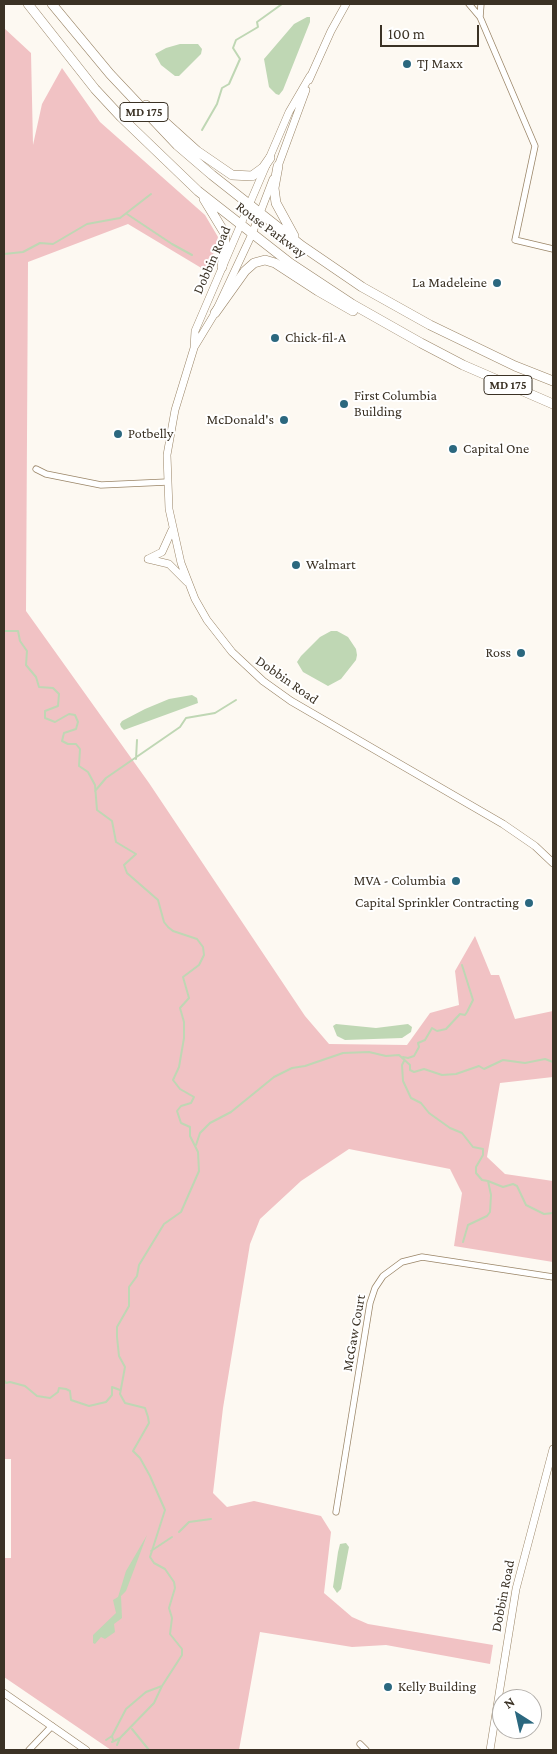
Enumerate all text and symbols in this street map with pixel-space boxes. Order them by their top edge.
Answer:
scale bar [382,15,481,47]
text: 100 m [388,26,425,42]
place label: TJ Maxx [417,56,463,72]
marker: TJ Maxx [401,58,413,70]
road number: MD 175 [120,102,168,121]
street label: Rouse Parkway [232,198,310,262]
street label: Dobbin Road [190,223,234,297]
place label: La Madeleine [412,275,487,291]
marker: La Madeleine [491,277,503,289]
place label: Chick-fil-A [285,330,346,346]
marker: Chick-fil-A [269,332,281,344]
road number: MD 175 [484,376,532,394]
place label: First Columbia Building [354,388,437,421]
marker: First Columbia Building [338,398,350,410]
place label: McDonald's [207,412,274,428]
marker: McDonald's [278,414,290,426]
place label: Potbelly [128,426,173,442]
marker: Potbelly [112,428,124,440]
place label: Capital One [463,441,529,457]
marker: Capital One [447,443,459,455]
place label: Walmart [306,557,356,573]
marker: Walmart [290,559,302,571]
place label: Ross [485,645,511,661]
marker: Ross [515,647,527,659]
street label: Dobbin Road [252,652,322,708]
place label: MVA - Columbia [354,873,446,889]
marker: MVA - Columbia [450,875,462,887]
place label: Capital Sprinkler Contracting [355,895,519,911]
marker: Capital Sprinkler Contracting [523,897,535,909]
street label: McGaw Court [339,1293,369,1373]
street label: Dobbin Road [488,1559,518,1633]
place label: Kelly Building [398,1679,476,1695]
marker: Kelly Building [382,1681,394,1693]
north arrow [492,1689,542,1739]
text: N [500,1693,517,1712]

